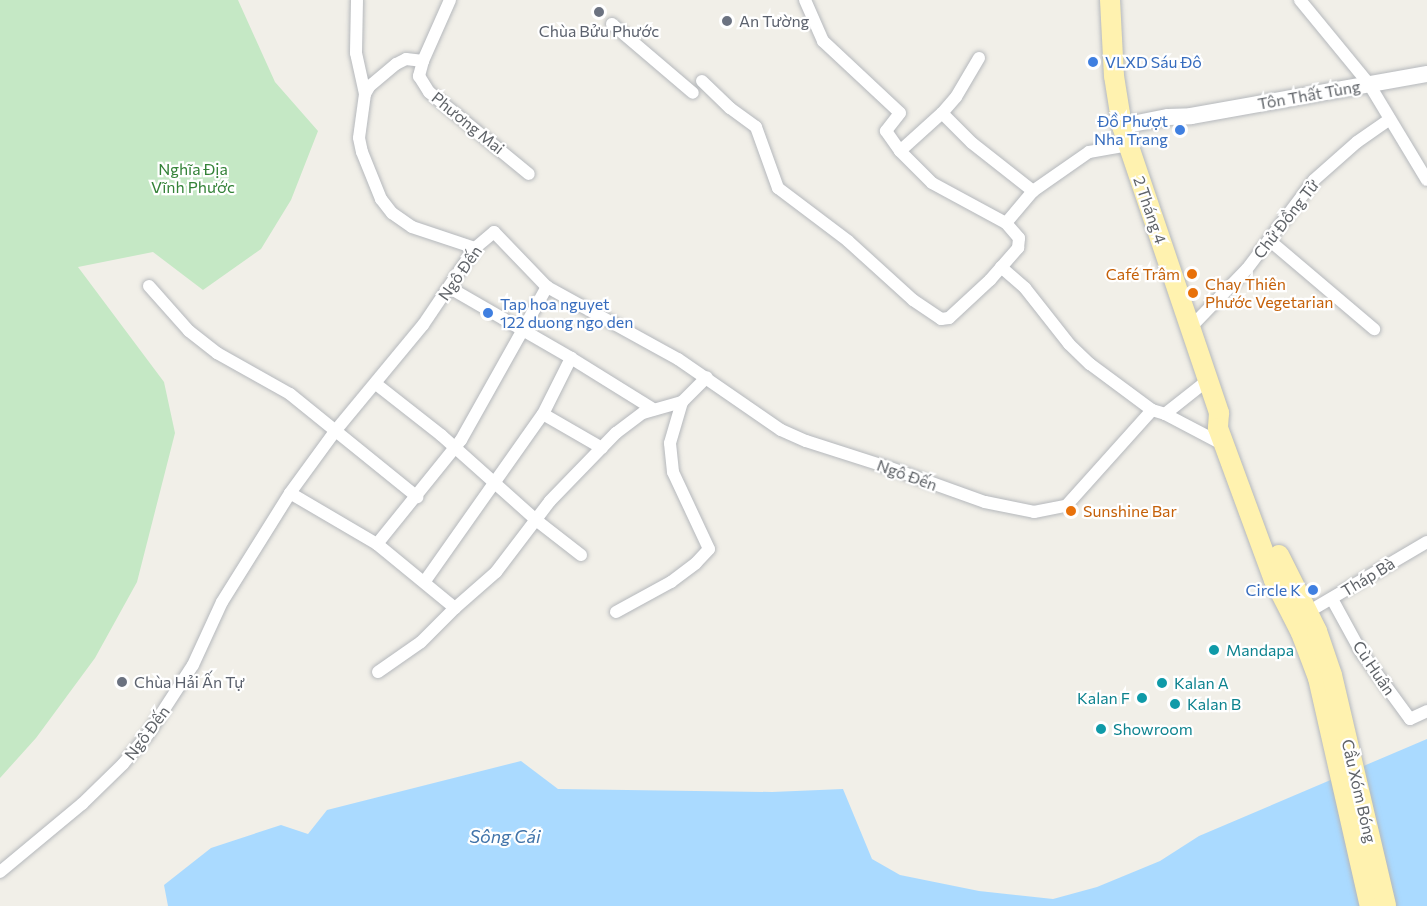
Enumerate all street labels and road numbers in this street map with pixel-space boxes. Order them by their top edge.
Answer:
street label: Tôn Thất Tùng [1256,77,1362,113]
street label: Phương Mai [428,88,508,158]
street label: 2 Tháng 4 [1130,174,1170,246]
street label: Chử Đồng Tử [1249,176,1323,262]
street label: Ngô Đến [434,242,486,304]
street label: Ngô Đến [874,455,940,495]
street label: Tháp Bà [1338,554,1398,600]
street label: Cù Huân [1349,637,1399,699]
street label: Ngô Đến [120,702,174,764]
street label: Cầu Xóm Bóng [1338,737,1380,845]

